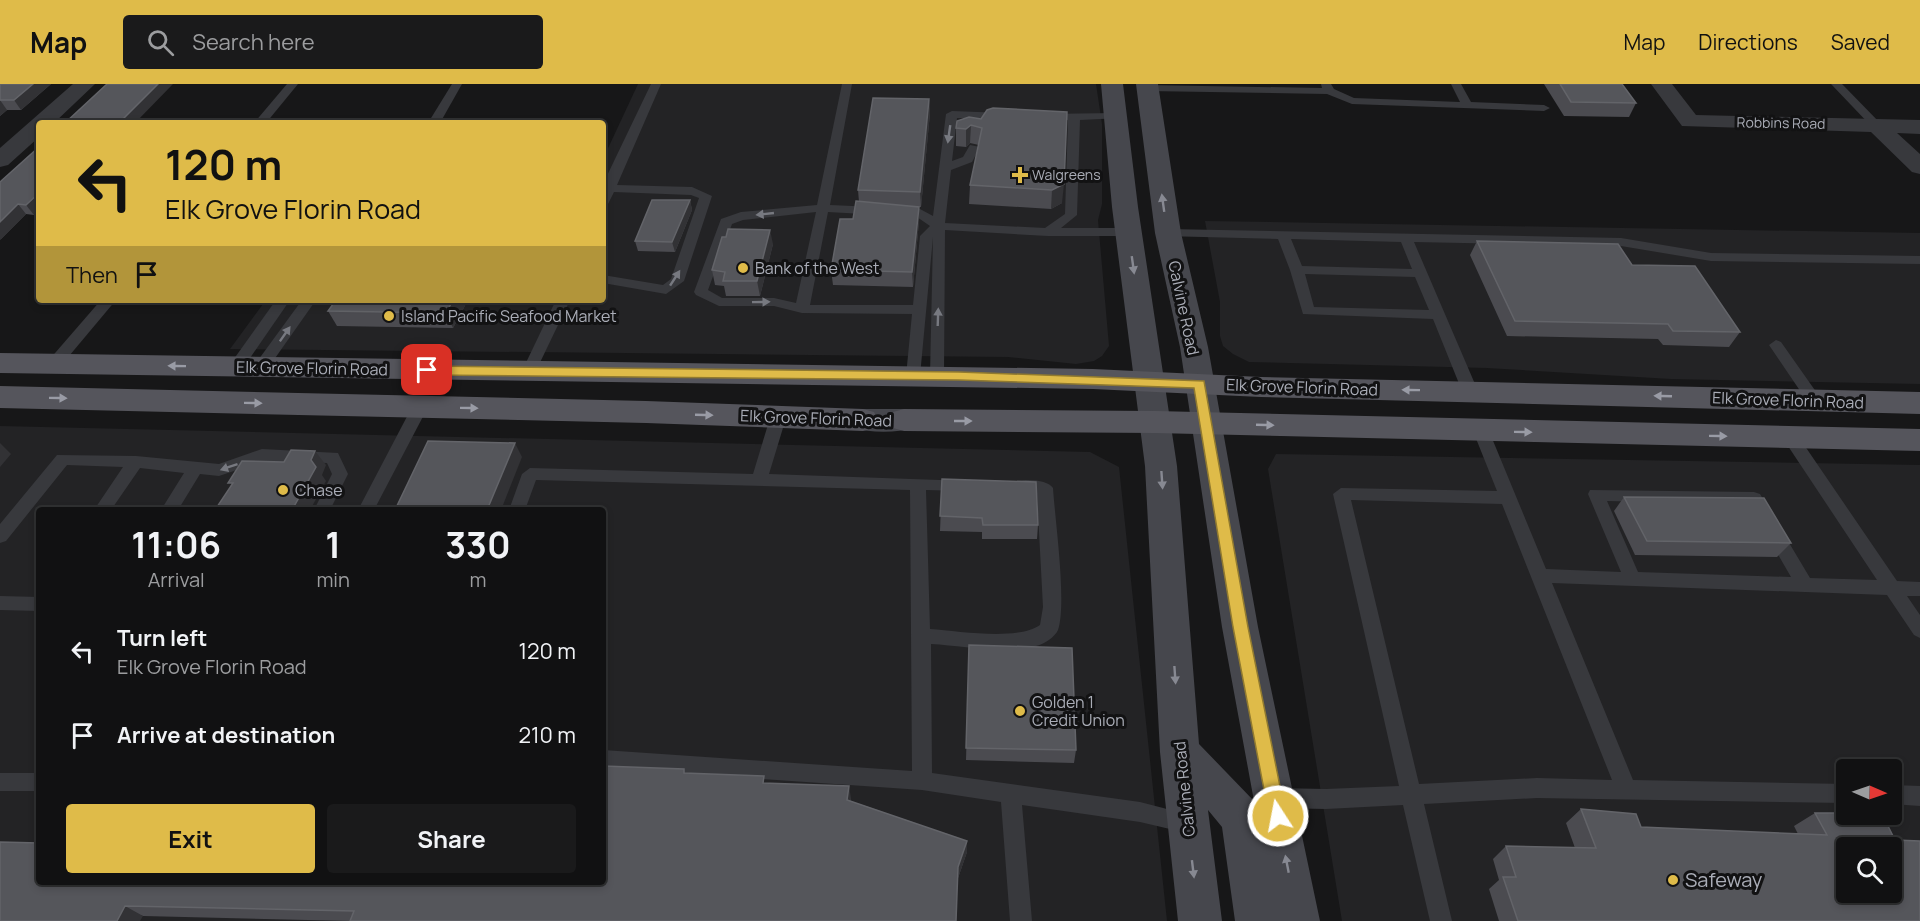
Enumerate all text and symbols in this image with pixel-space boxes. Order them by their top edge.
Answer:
search box [123,15,543,69]
text: Map [30,23,87,61]
icon: search [144,26,177,59]
text: Search here [192,27,315,57]
text: Map [1624,28,1665,56]
text: Directions [1698,28,1798,56]
text: Saved [1831,28,1890,56]
street label: Robbins Road [1737,112,1825,133]
one-way arrow [945,125,954,144]
text: 120 m [165,135,282,193]
icon: left [66,144,144,222]
place label: Walgreens [1032,165,1101,184]
marker: Walgreens [1013,168,1027,182]
text: Elk Grove Florin Road [165,190,421,227]
one-way arrow [1159,194,1168,213]
one-way arrow [756,209,775,219]
one-way arrow [1129,256,1138,275]
place label: Bank of the West [755,257,879,279]
icon: arrive [130,258,163,291]
street label: Calvine Road [1163,259,1205,357]
text: Then [66,260,118,290]
marker: Bank of the West [736,261,750,275]
one-way arrow [669,270,680,287]
one-way arrow [751,297,770,307]
place label: Island Pacific Seafood Market [401,305,617,327]
one-way arrow [933,308,942,327]
marker: Island Pacific Seafood Market [382,309,396,323]
one-way arrow [279,326,291,342]
pin [401,344,452,395]
icon: arrive [410,353,443,386]
street label: Elk Grove Florin Road [236,356,388,380]
one-way arrow [168,361,187,371]
street label: Elk Grove Florin Road [1226,373,1378,401]
one-way arrow [1402,385,1421,395]
street label: Elk Grove Florin Road [1712,386,1864,414]
one-way arrow [1653,391,1672,401]
one-way arrow [49,394,68,403]
one-way arrow [244,398,263,408]
one-way arrow [460,403,479,413]
street label: Elk Grove Florin Road [740,404,892,432]
one-way arrow [695,410,714,419]
one-way arrow [953,416,972,426]
one-way arrow [1256,421,1275,430]
one-way arrow [1514,427,1533,437]
one-way arrow [1709,431,1728,441]
one-way arrow [220,462,238,472]
one-way arrow [1157,471,1166,490]
place label: Chase [295,479,343,501]
marker: Chase [276,483,290,497]
text: 11:06 [131,520,221,569]
text: 1 [325,520,341,569]
text: 330 [445,520,511,569]
text: Arrival [148,566,205,593]
text: min [316,566,350,593]
text: m [469,566,486,593]
text: Turn left [117,623,207,653]
icon: left [66,635,99,668]
text: 120 m [518,636,576,666]
text: Elk Grove Florin Road [117,653,307,680]
one-way arrow [1170,665,1179,684]
place label: Golden 1 Credit Union [1032,691,1125,731]
marker: Golden 1 Credit Union [1013,704,1027,718]
icon: arrive [66,719,99,752]
text: Arrive at destination [117,720,335,750]
text: 210 m [518,720,576,750]
street label: Calvine Road [1168,740,1200,838]
north arrow [1836,759,1902,825]
map controls [1836,759,1902,903]
position arrow [1246,784,1310,848]
button: Exit [66,804,315,873]
button: Share [327,804,576,873]
button: search [1836,837,1902,903]
one-way arrow [1282,854,1291,873]
one-way arrow [1188,860,1198,879]
place label: Safeway [1685,866,1763,893]
marker: Safeway [1666,873,1680,887]

